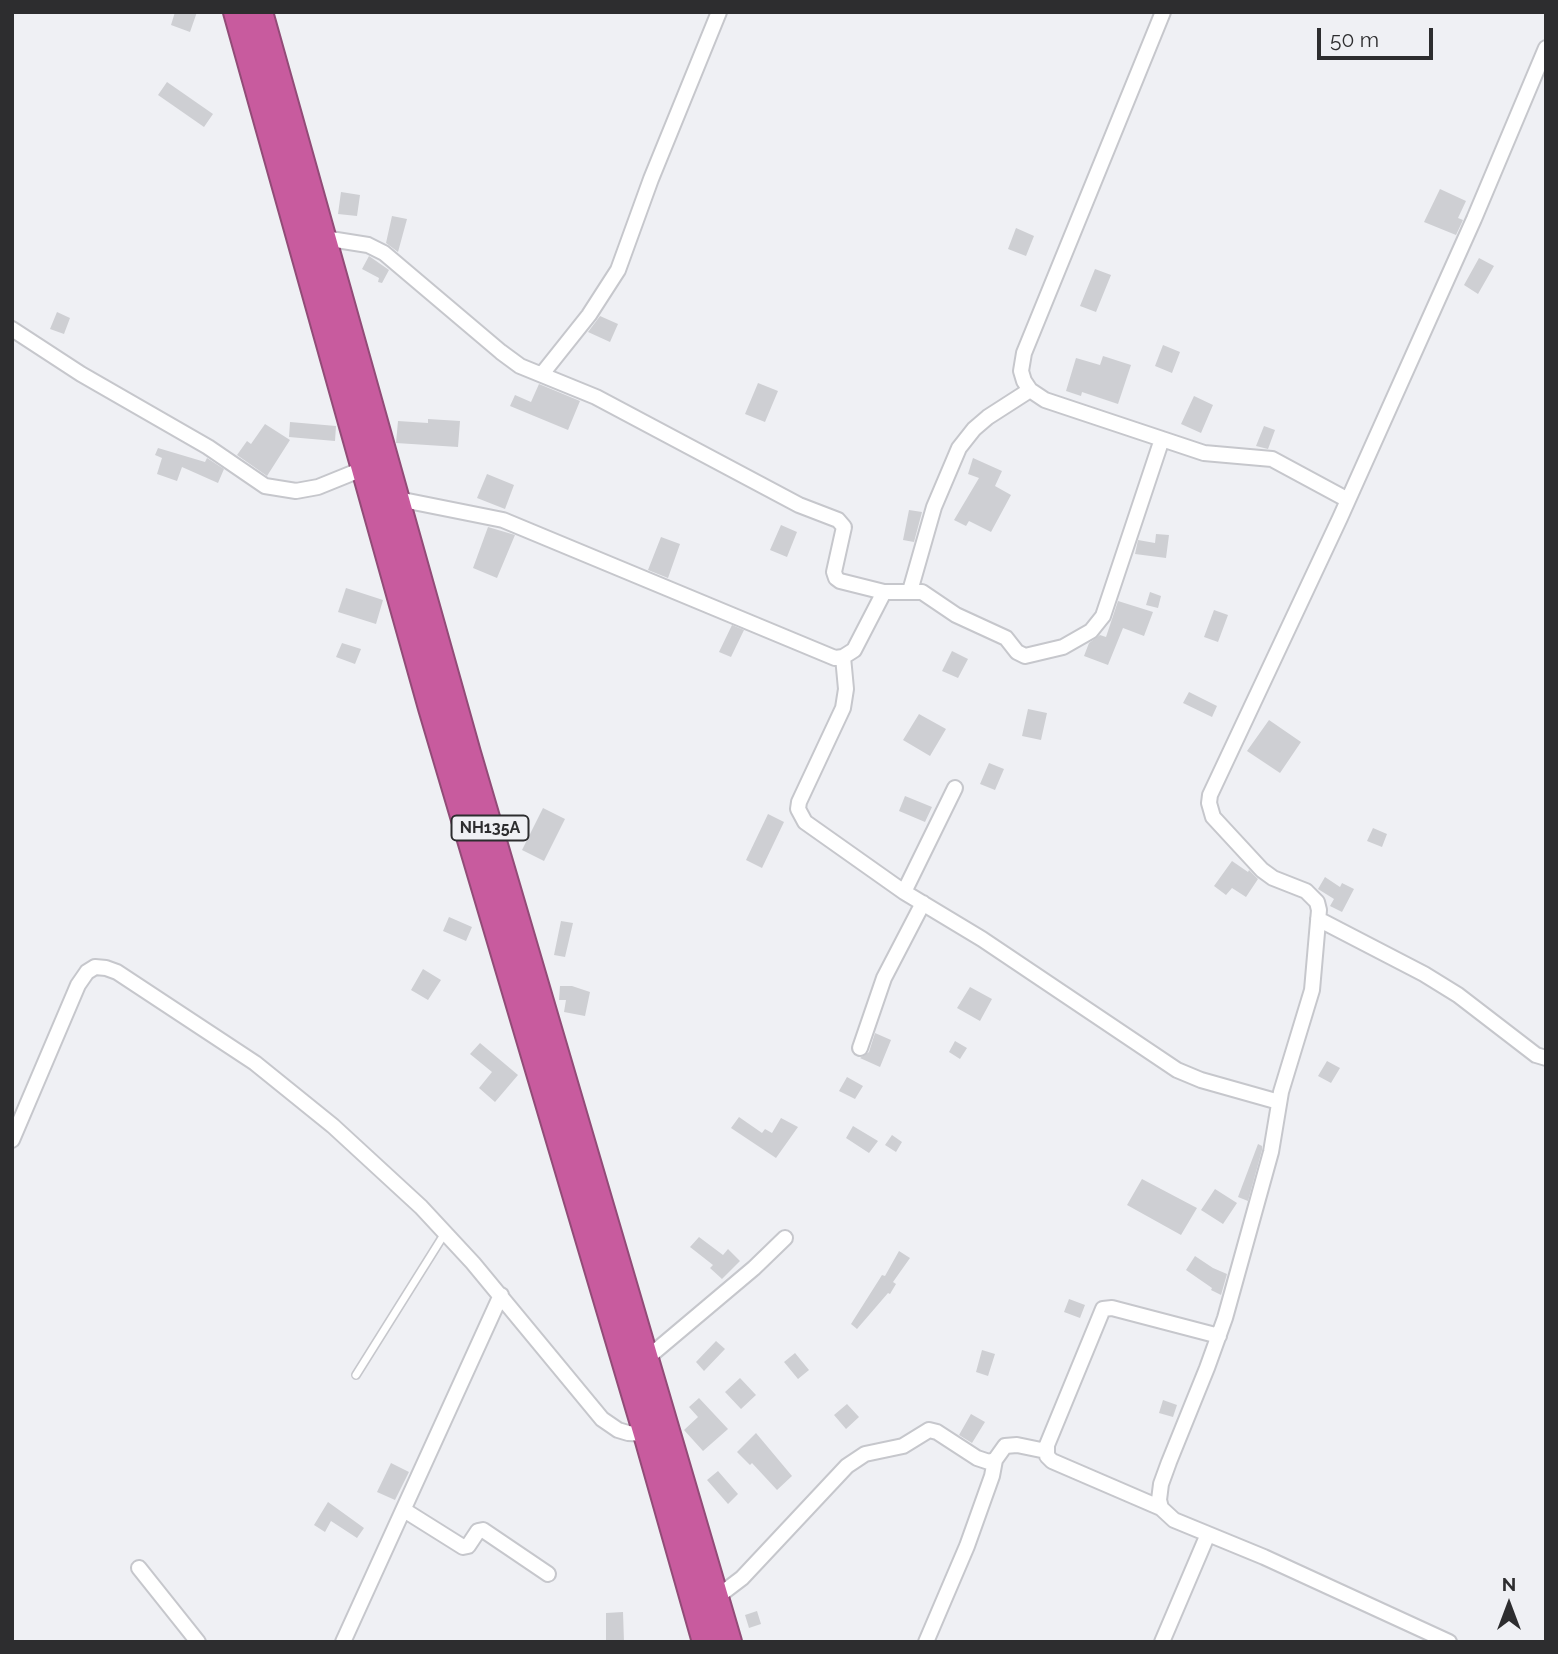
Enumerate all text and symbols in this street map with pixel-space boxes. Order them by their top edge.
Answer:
scale bar [1320,14,1436,58]
text: 50 m [1330,27,1379,52]
road number: NH135A [452,816,528,841]
north arrow [1474,1570,1544,1640]
text: N [1502,1573,1516,1595]

